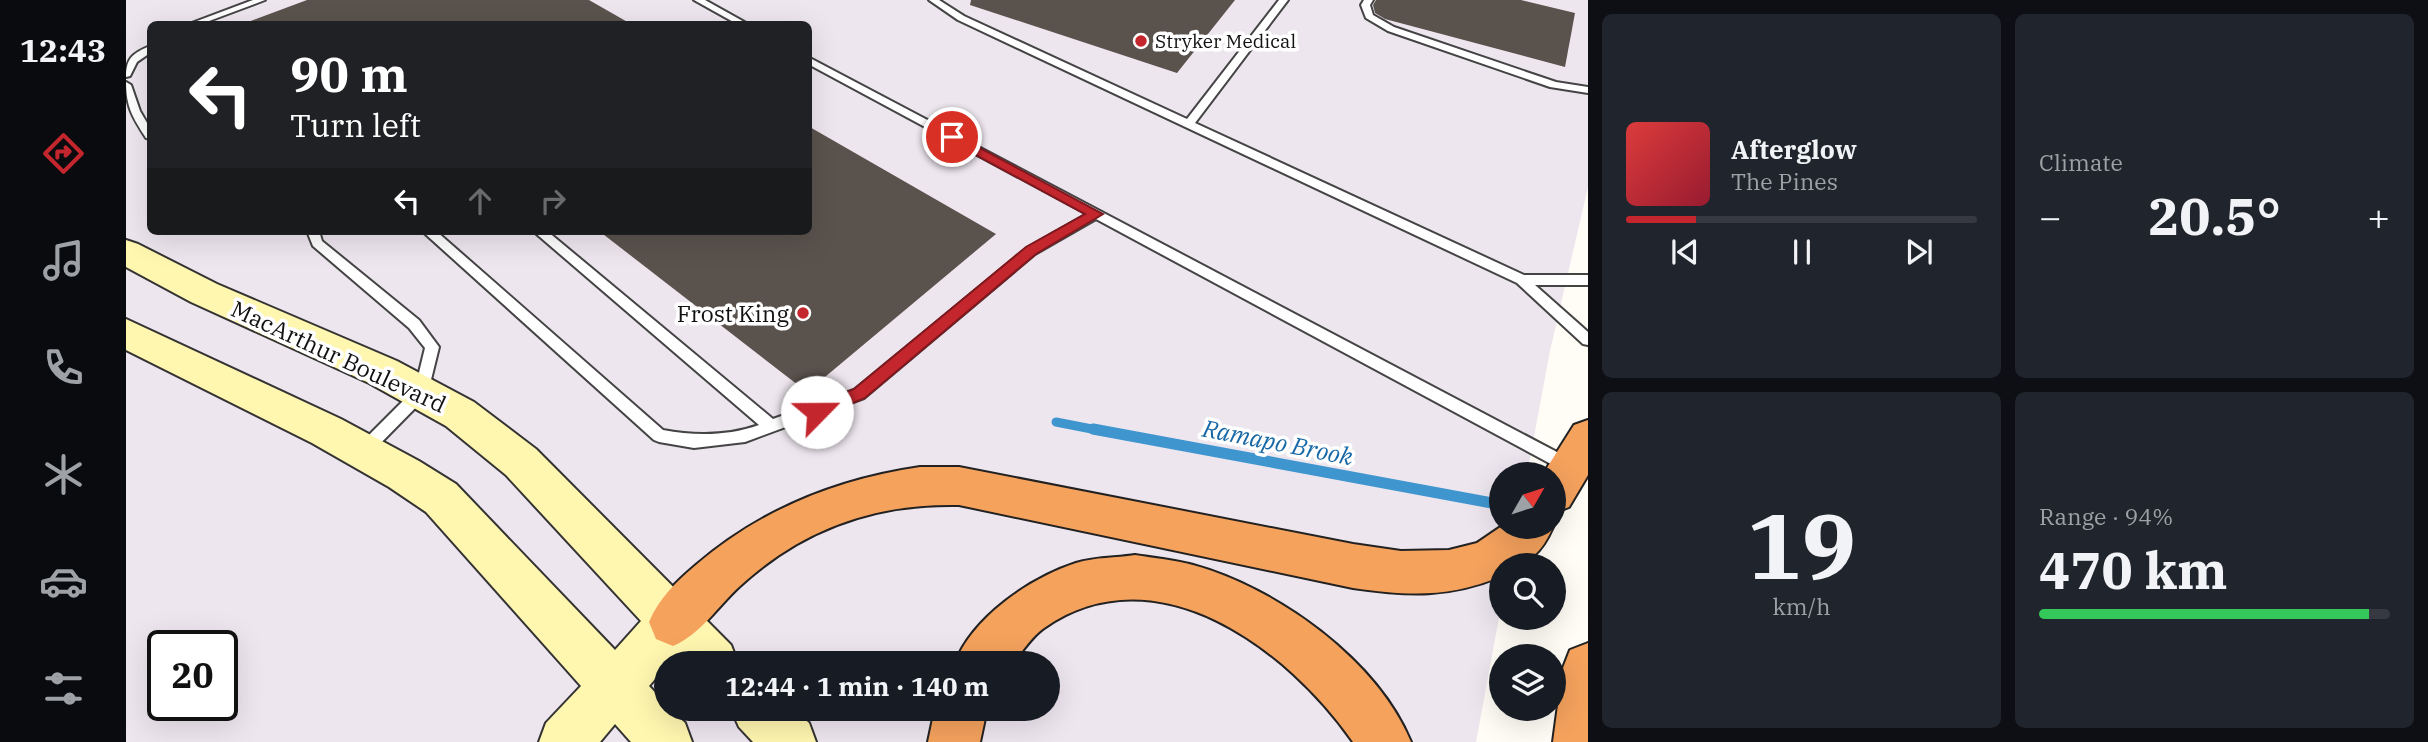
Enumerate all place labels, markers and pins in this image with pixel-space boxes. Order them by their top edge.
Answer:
place label: Stryker Medical [1155,29,1296,53]
marker: Stryker Medical [1133,33,1149,49]
pin [922,107,982,167]
place label: Frost King [677,298,789,328]
marker: Frost King [795,305,811,321]

